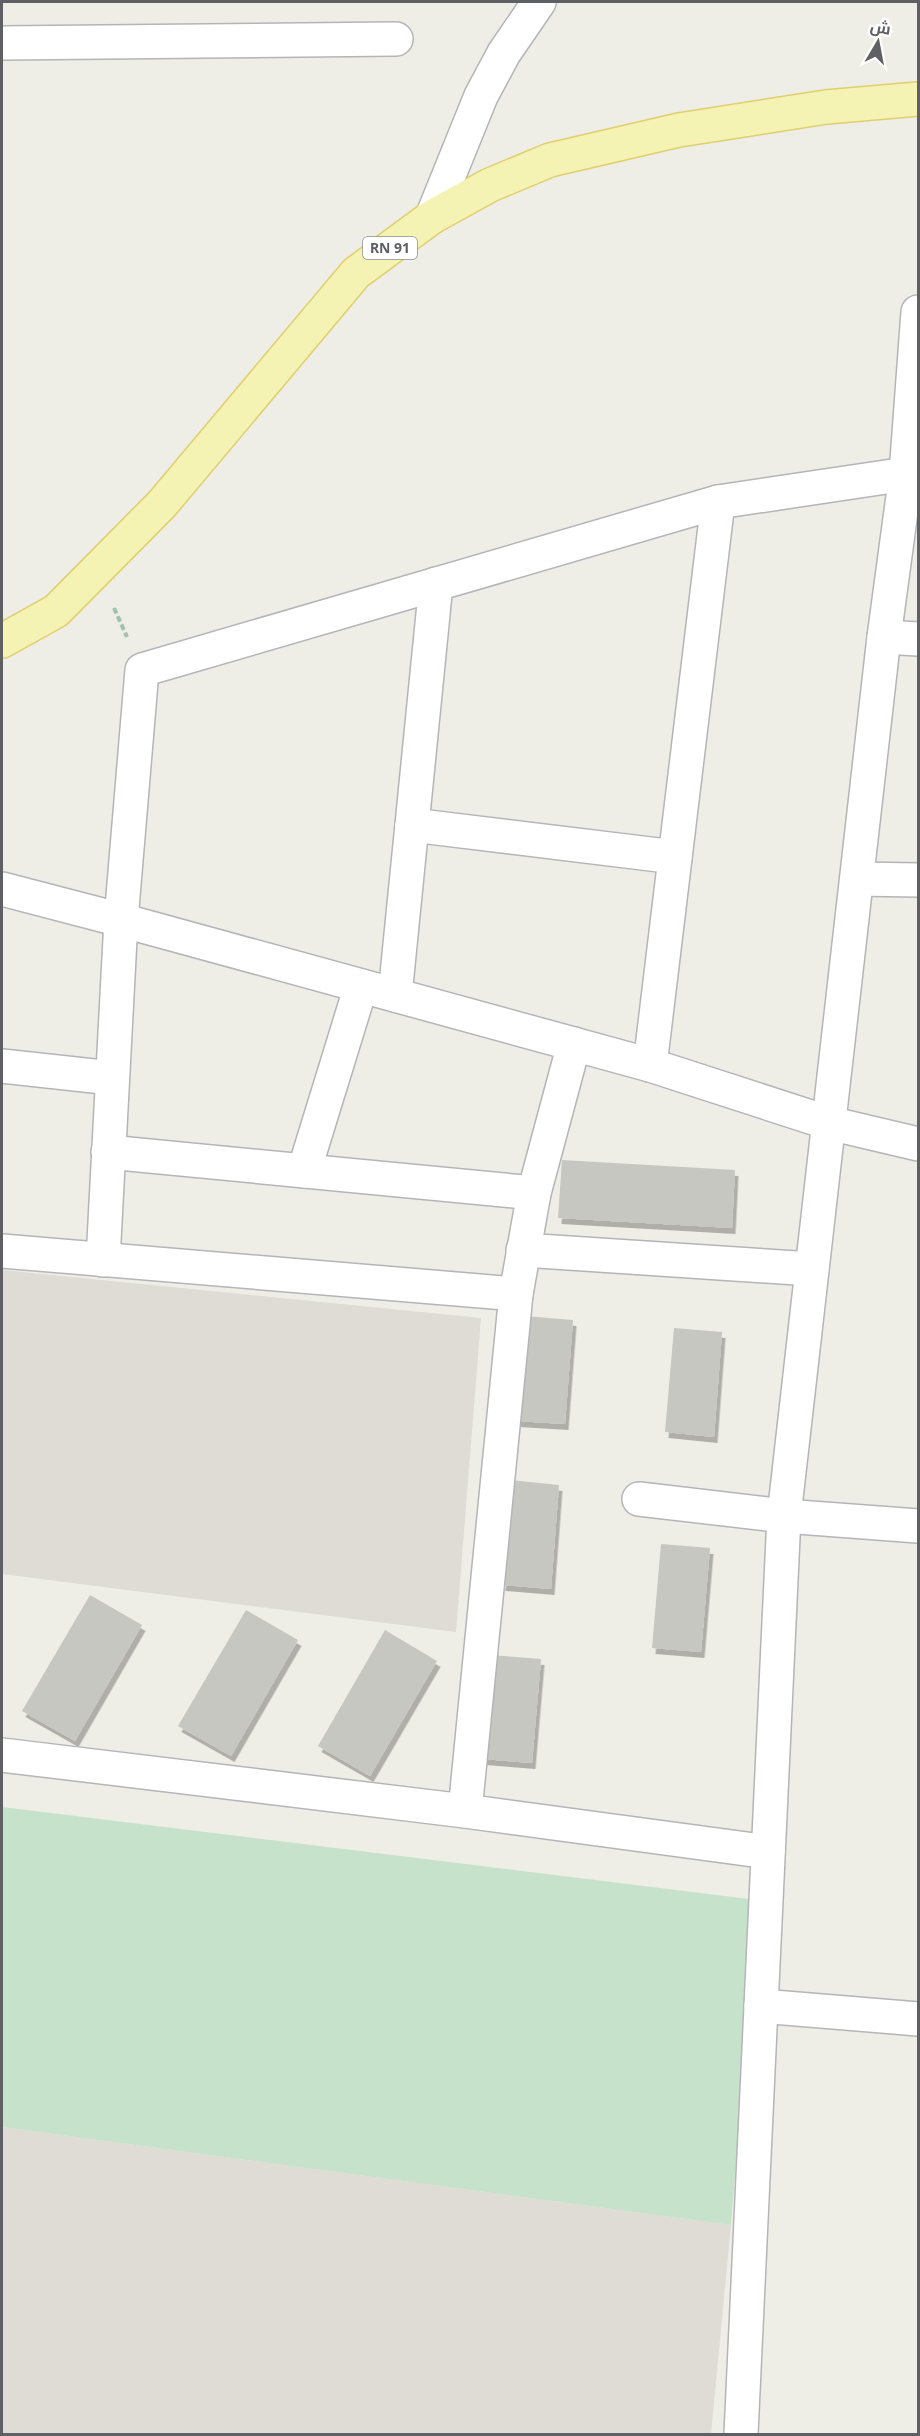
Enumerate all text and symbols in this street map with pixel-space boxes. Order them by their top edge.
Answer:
north arrow [848,12,908,72]
text: ش [869,15,893,40]
road number: RN 91 [363,237,417,259]

